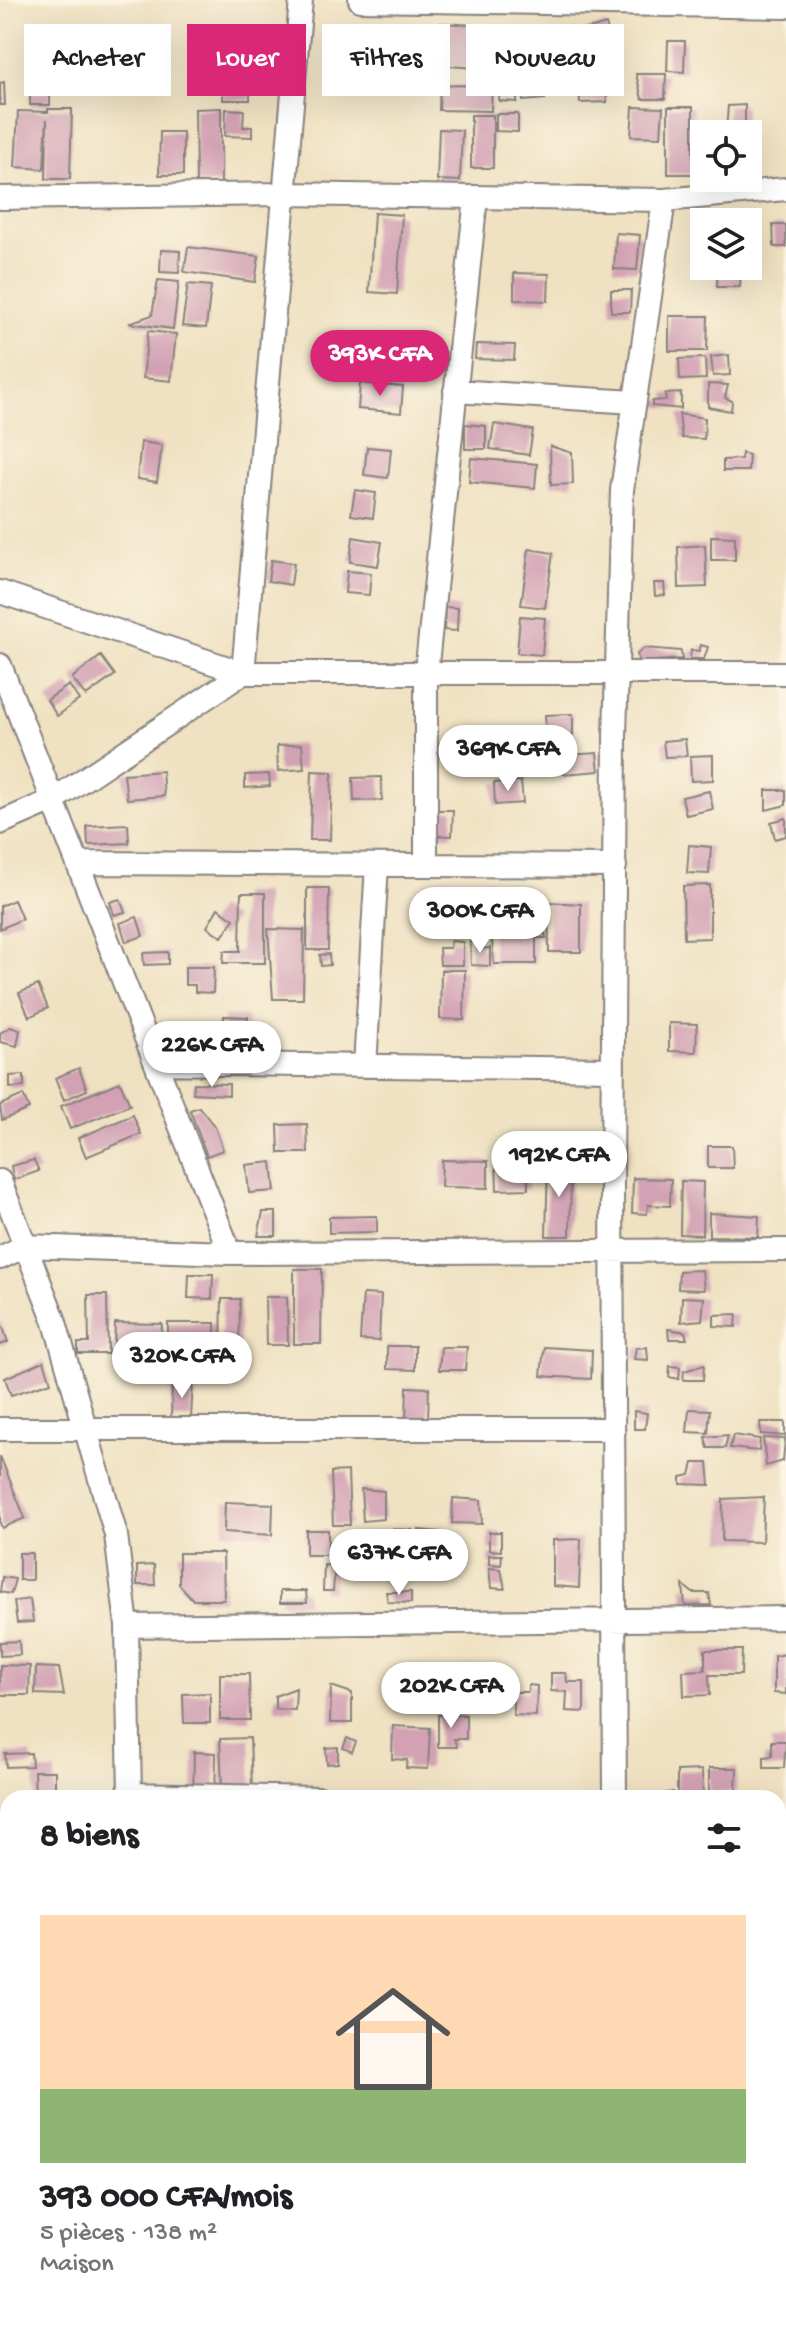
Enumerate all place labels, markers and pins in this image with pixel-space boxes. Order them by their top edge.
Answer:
pin: 393K CFA [297,330,463,398]
pin: 369K CFA [425,725,591,793]
pin: 300K CFA [397,887,563,955]
pin: 226K CFA [129,1021,295,1089]
pin: 192K CFA [476,1131,642,1199]
pin: 320K CFA [99,1332,265,1400]
pin: 637K CFA [316,1529,482,1597]
pin: 202K CFA [368,1662,534,1730]

